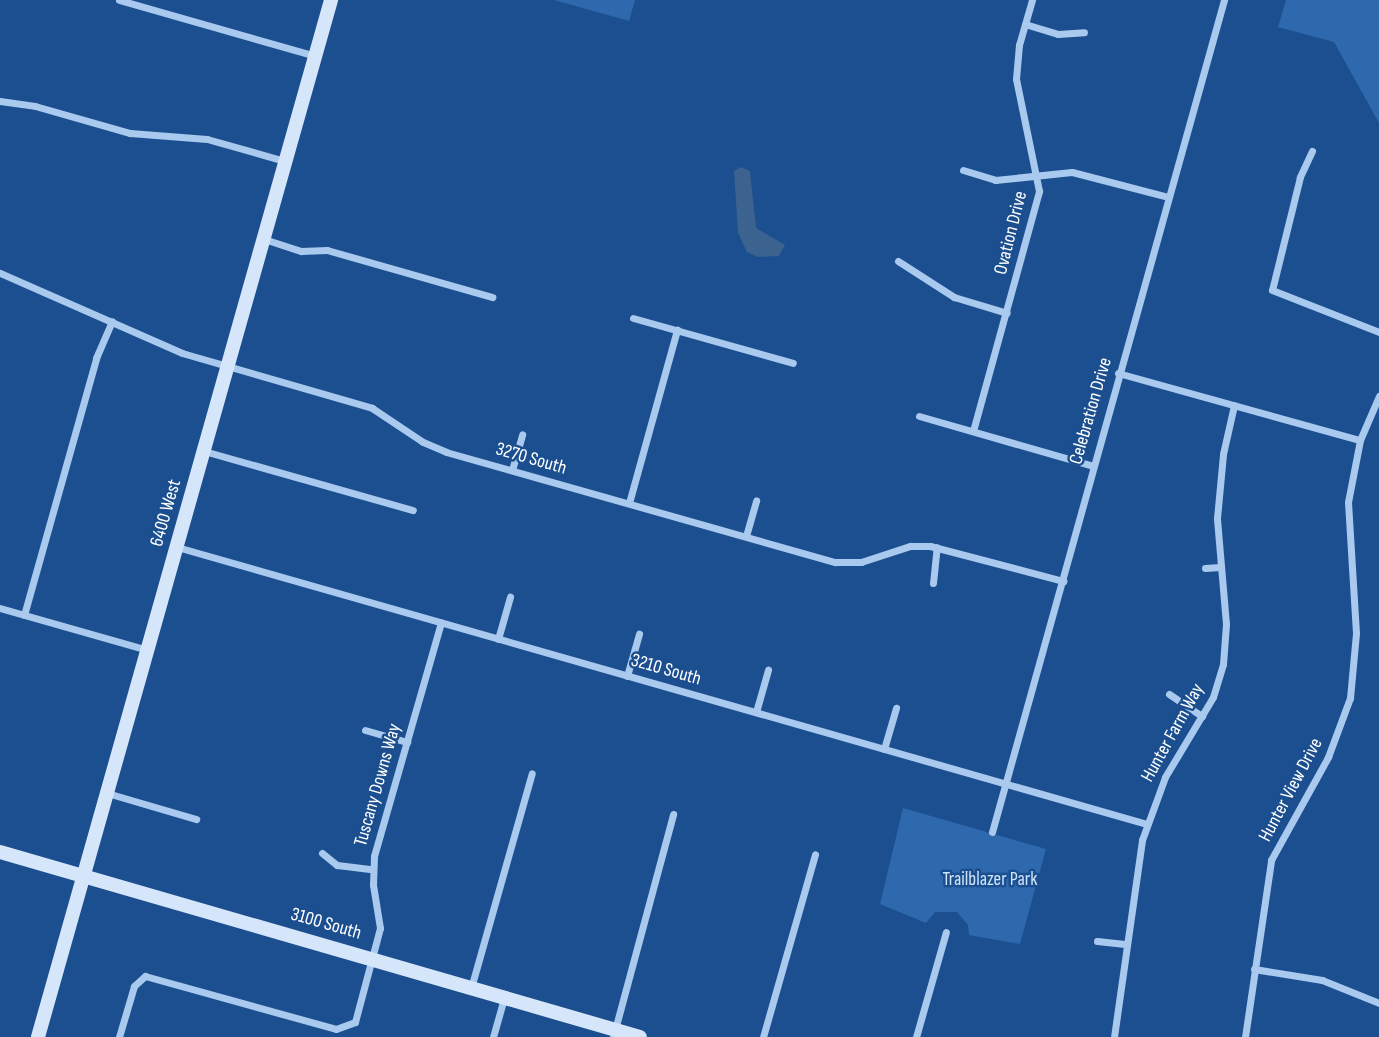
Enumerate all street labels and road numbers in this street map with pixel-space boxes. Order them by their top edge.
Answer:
street label: Ovation Drive [990,189,1032,277]
street label: Celebration Drive [1065,355,1117,467]
street label: 3270 South [493,438,569,480]
street label: 6400 West [146,477,186,549]
street label: 3210 South [628,649,704,691]
street label: Hunter Farm Way [1137,680,1209,786]
street label: Tuscany Downs Way [350,721,406,849]
street label: Hunter View Drive [1254,734,1328,846]
street label: 3100 South [288,903,364,945]

